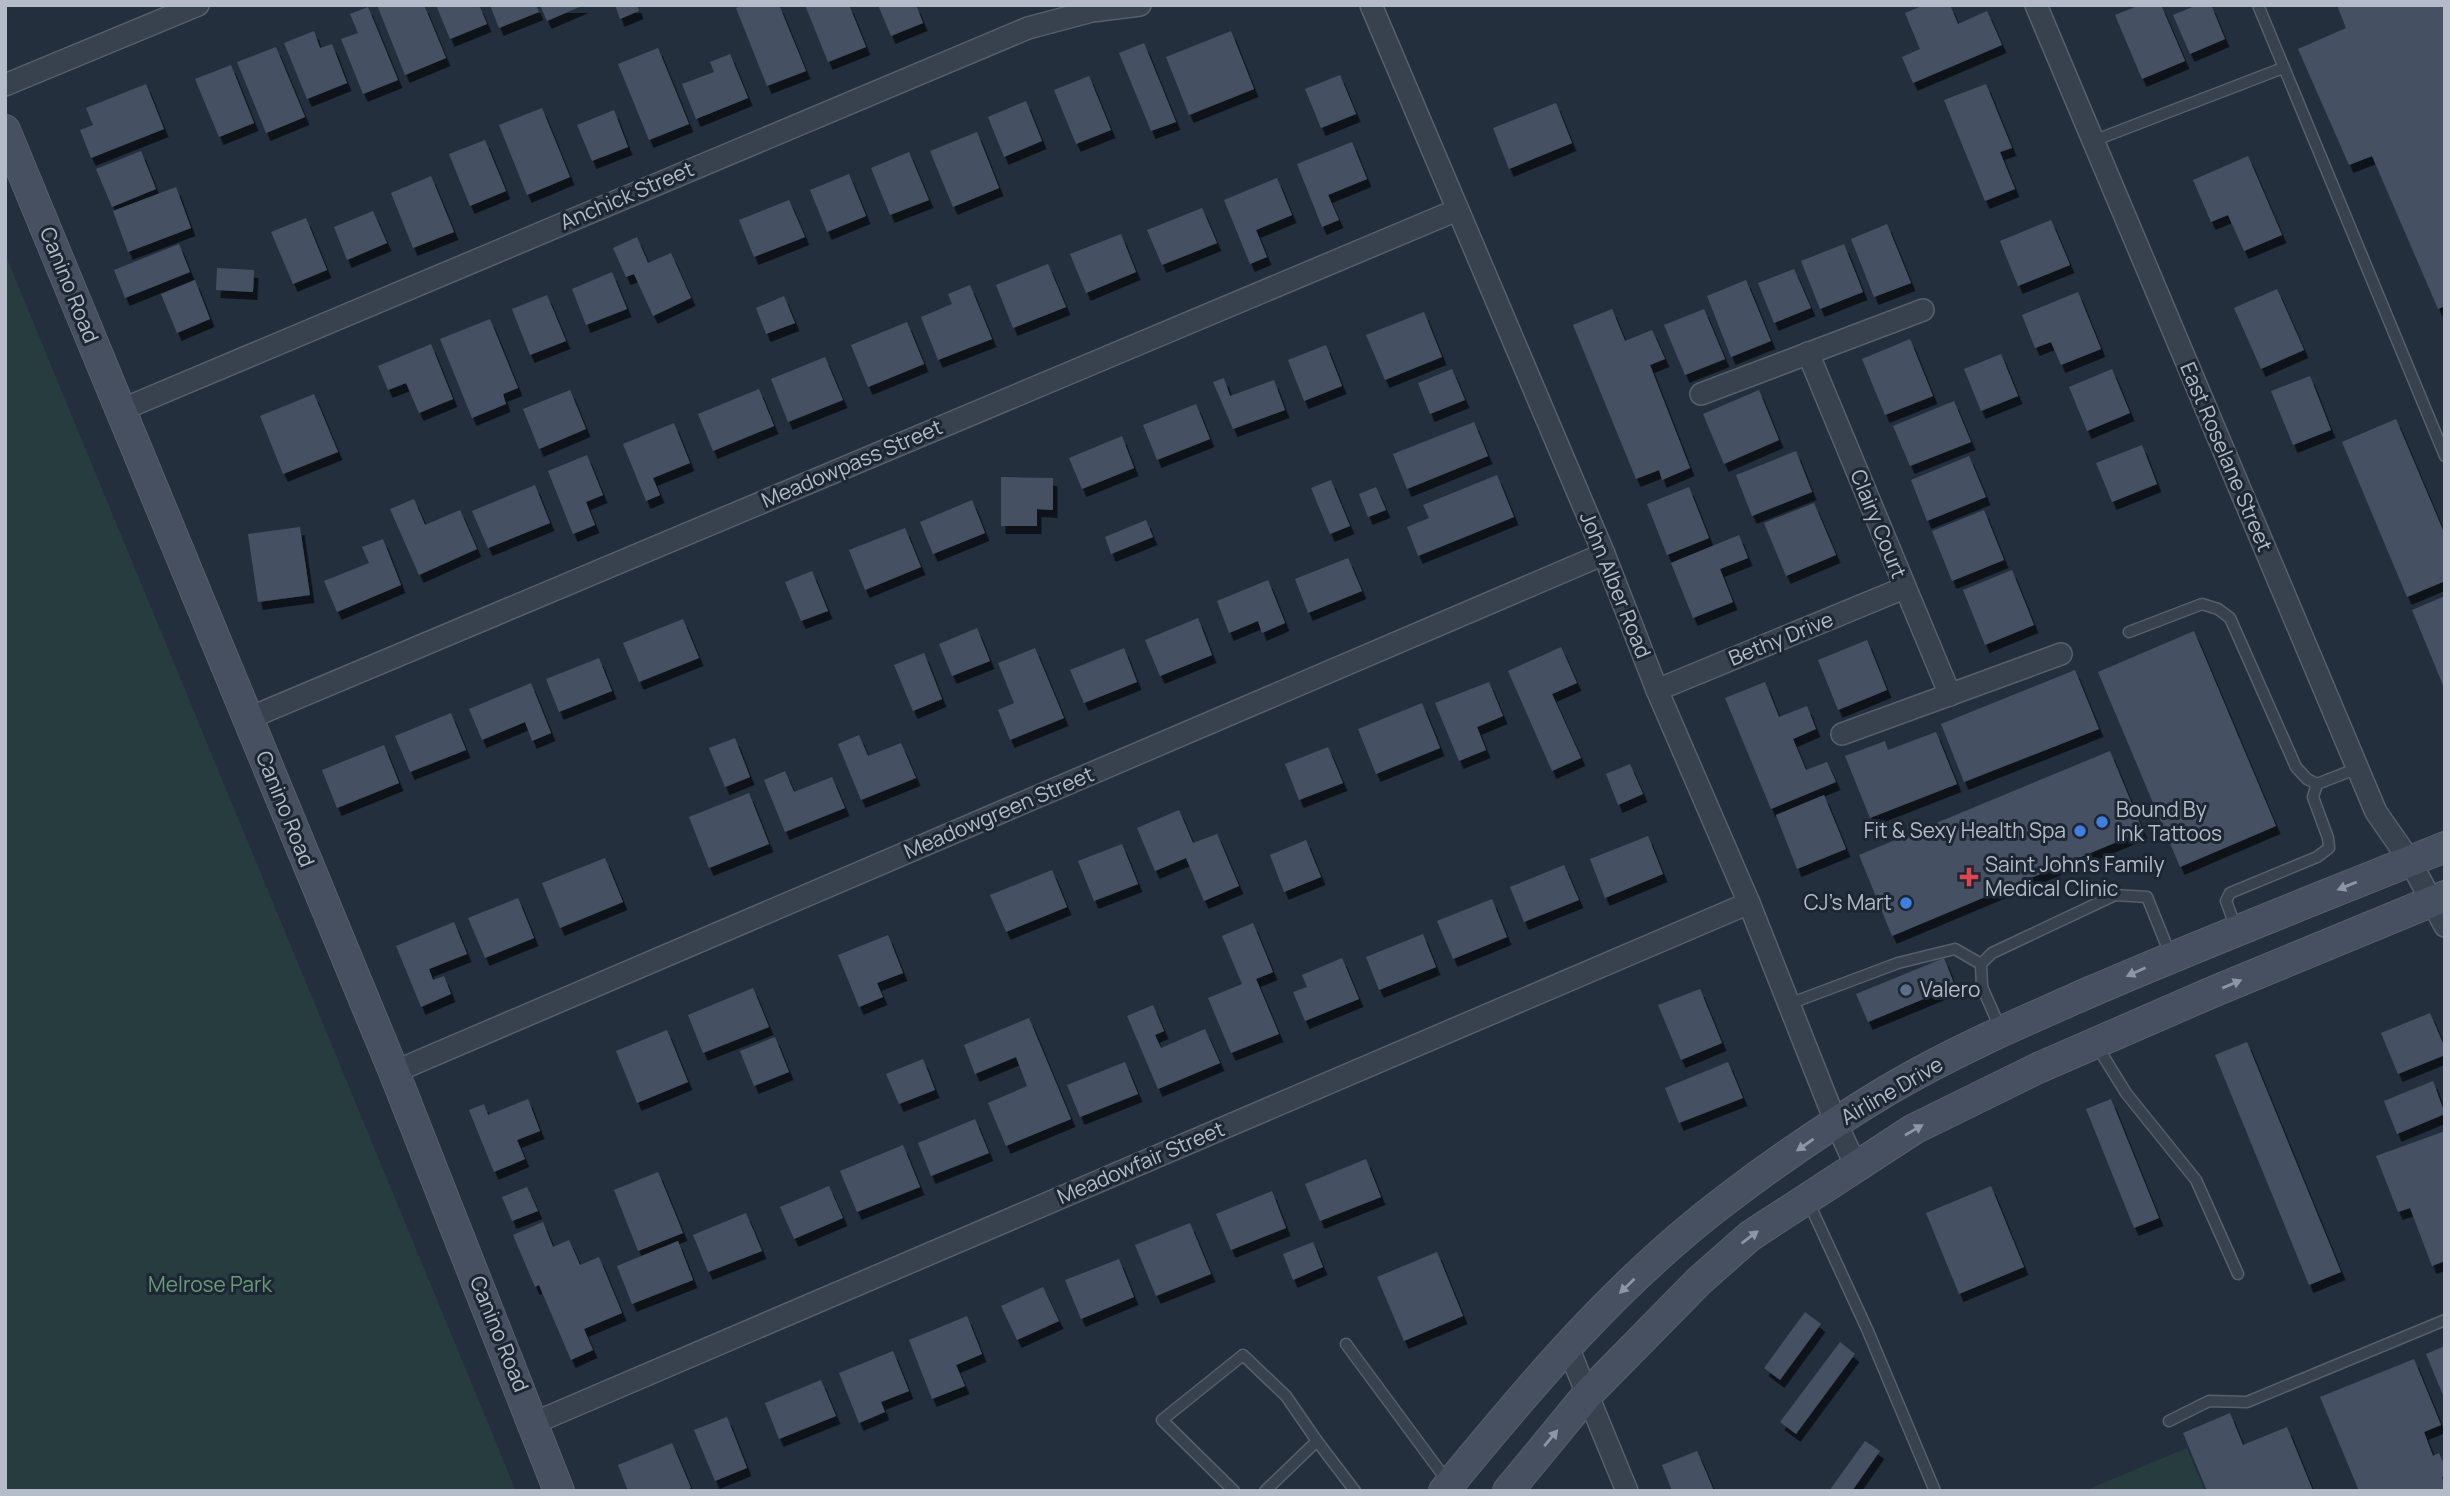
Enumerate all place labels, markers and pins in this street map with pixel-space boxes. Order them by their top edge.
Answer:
place label: Bound By Ink Tattoos [2116,795,2222,847]
marker: Bound By Ink Tattoos [2094,814,2110,830]
place label: Fit & Sexy Health Spa [1864,816,2066,844]
marker: Fit & Sexy Health Spa [2072,823,2088,839]
place label: Saint John's Family Medical Clinic [1985,850,2165,902]
marker: Saint John's Family Medical Clinic [1959,867,1979,887]
place label: CJ's Mart [1804,888,1892,916]
marker: CJ's Mart [1898,895,1914,911]
place label: Valero [1920,975,1980,1003]
marker: Valero [1898,982,1914,998]

